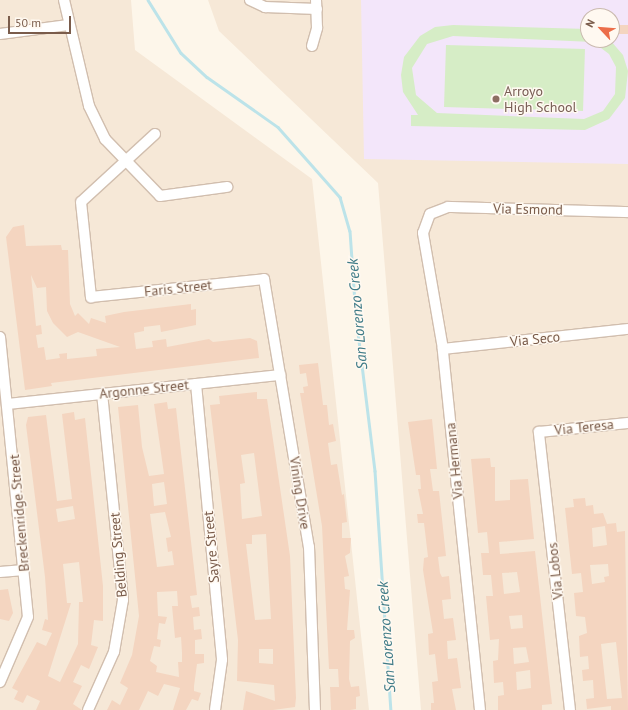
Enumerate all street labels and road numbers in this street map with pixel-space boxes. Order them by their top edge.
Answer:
street label: Via Esmond [493,200,563,218]
street label: Faris Street [143,276,213,300]
street label: Via Seco [509,328,561,350]
street label: Argonne Street [98,376,190,402]
street label: Via Teresa [553,416,615,438]
street label: Via Hermana [442,422,466,500]
street label: Breckenridge Street [6,454,32,572]
street label: Vining Drive [286,455,314,531]
street label: Sayre Street [199,510,223,584]
street label: Belding Street [106,512,130,598]
street label: Via Lobos [544,542,566,600]

